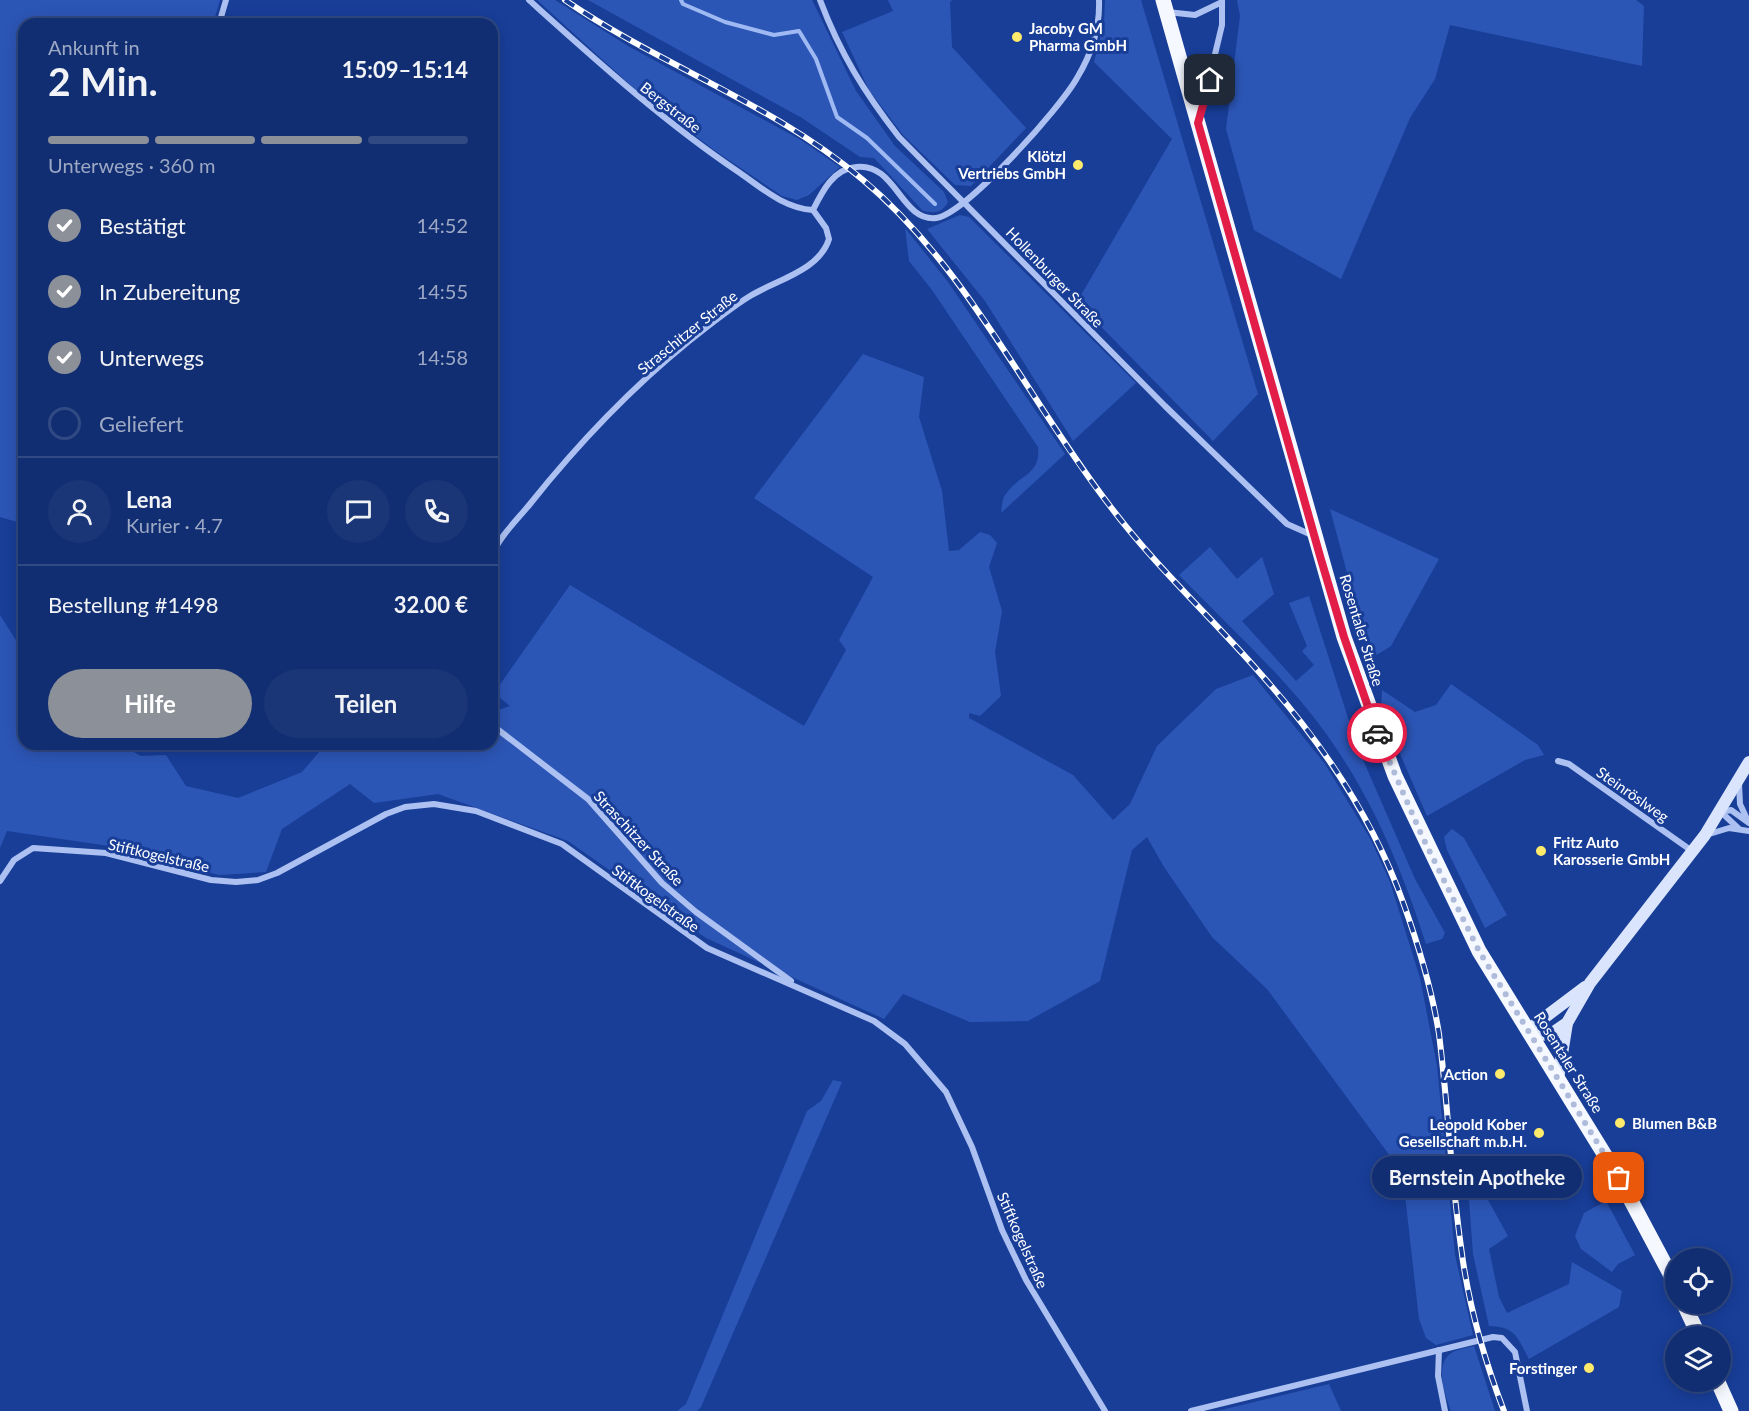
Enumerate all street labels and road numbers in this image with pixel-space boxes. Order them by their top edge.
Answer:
street label: Bergstraße [637,78,705,136]
street label: Hollenburger Straße [1003,223,1107,331]
street label: Straschitzer Straße [633,286,741,378]
street label: Rosentaler Straße [1336,572,1388,688]
street label: Steinröslweg [1593,763,1673,826]
street label: Straschitzer Straße [590,787,688,889]
street label: Stiftkogelstraße [107,835,211,875]
street label: Stiftkogelstraße [609,860,703,936]
street label: Rosentaler Straße [1531,1008,1607,1116]
street label: Stiftkogelstraße [994,1189,1052,1291]

